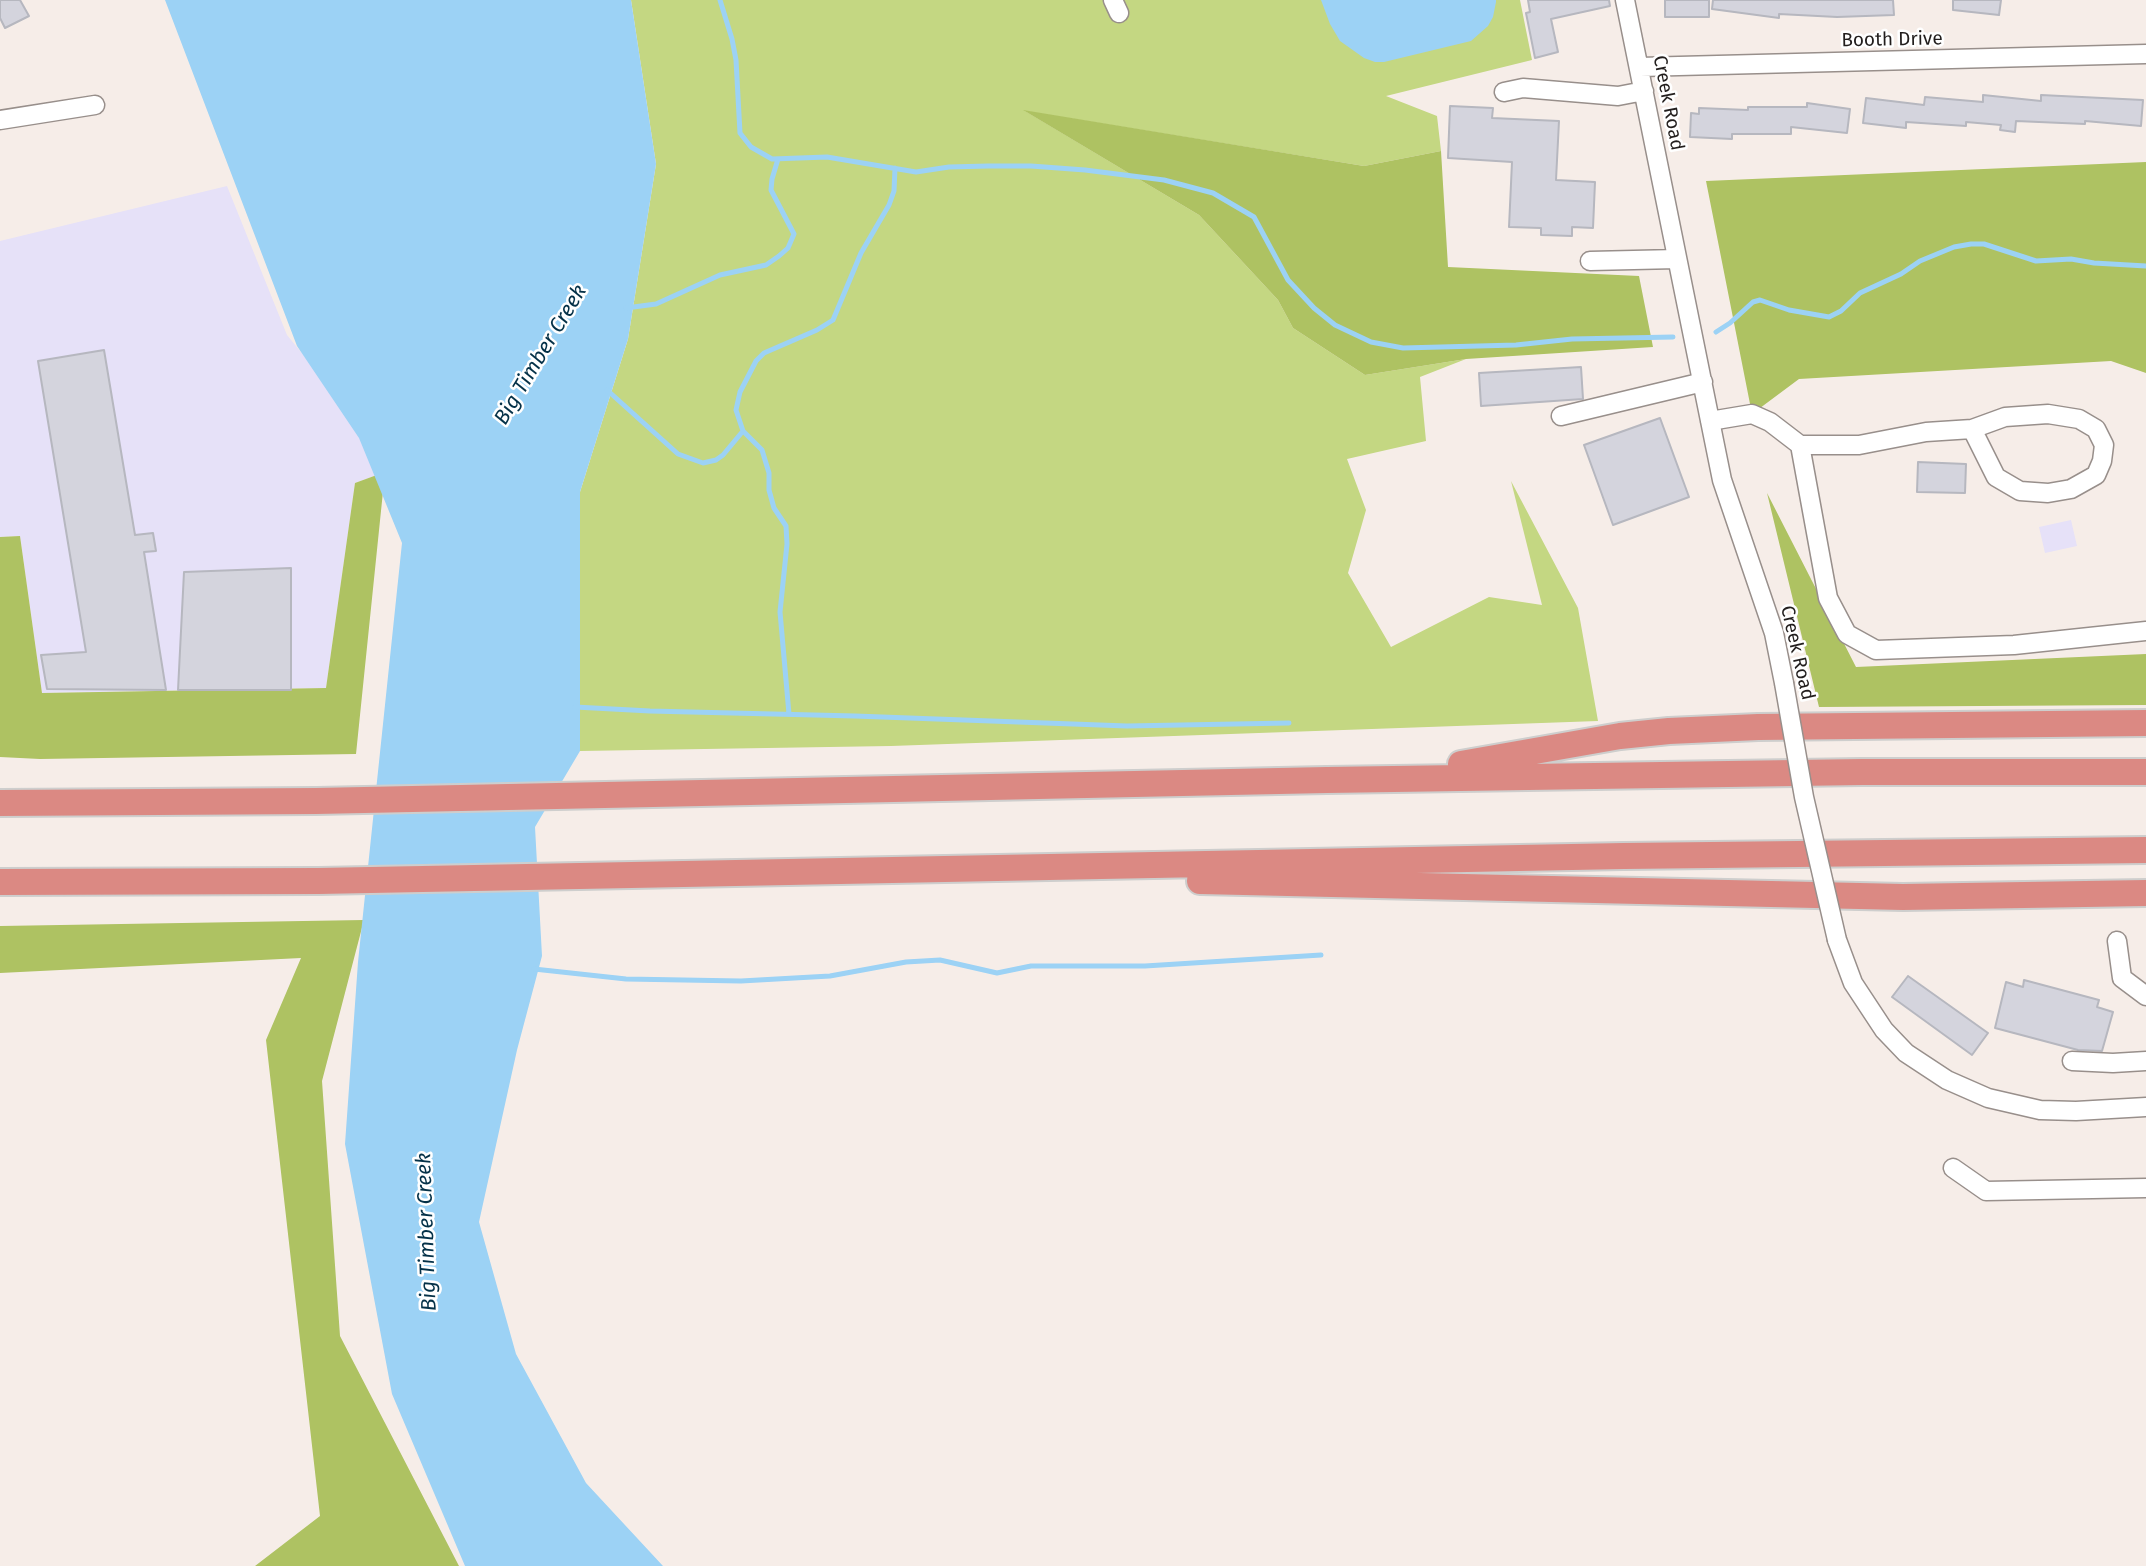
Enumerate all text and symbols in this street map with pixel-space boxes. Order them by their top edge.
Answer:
street label: Booth Drive [1841,28,1943,52]
street label: Creek Road [1648,54,1688,152]
water label: Big Timber Creek [489,280,593,430]
street label: Creek Road [1775,603,1819,703]
water label: Big Timber Creek [412,1152,442,1312]

